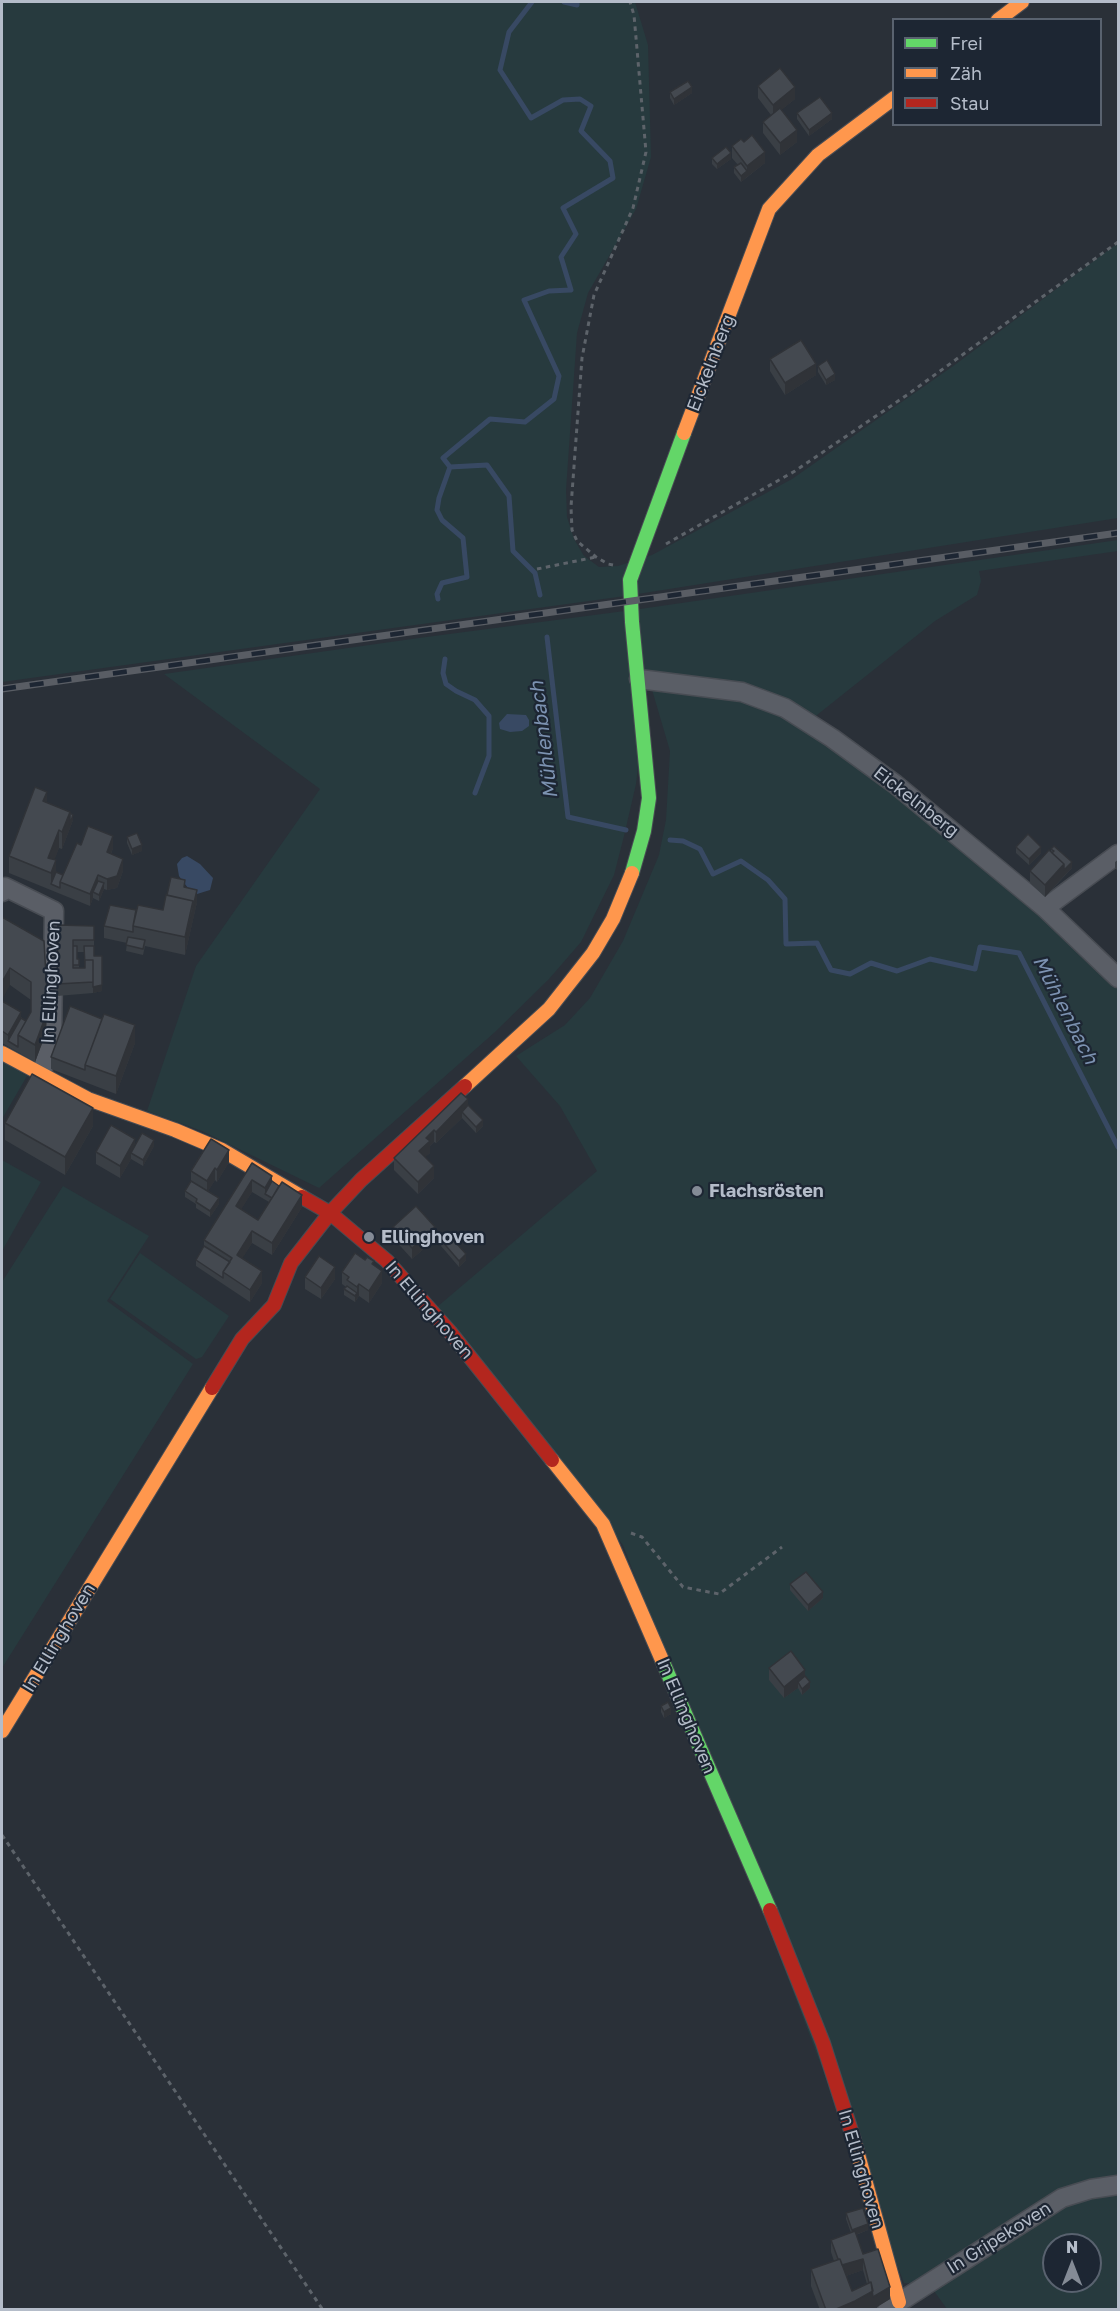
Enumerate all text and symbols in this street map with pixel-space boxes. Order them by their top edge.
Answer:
legend [892,18,1102,126]
text: Frei [950,32,983,54]
text: Zäh [950,62,982,84]
text: Stau [950,92,989,114]
street label: Eickelnberg [683,311,739,415]
water label: Mühlenbach [525,680,563,800]
street label: Eickelnberg [869,762,963,842]
street label: In Ellinghoven [37,920,65,1044]
water label: Mühlenbach [1027,952,1103,1068]
place label: Flachsrösten [709,1180,824,1202]
marker: Flachsrösten [690,1184,704,1198]
place label: Ellinghoven [381,1226,484,1248]
marker: Ellinghoven [362,1230,376,1244]
street label: In Ellinghoven [380,1256,478,1364]
street label: In Ellinghoven [18,1580,100,1696]
street label: In Ellinghoven [652,1655,720,1777]
street label: In Ellinghoven [834,2107,888,2231]
street label: In Gripekoven [943,2197,1055,2279]
north arrow [1042,2233,1102,2293]
text: N [1066,2237,1078,2257]

